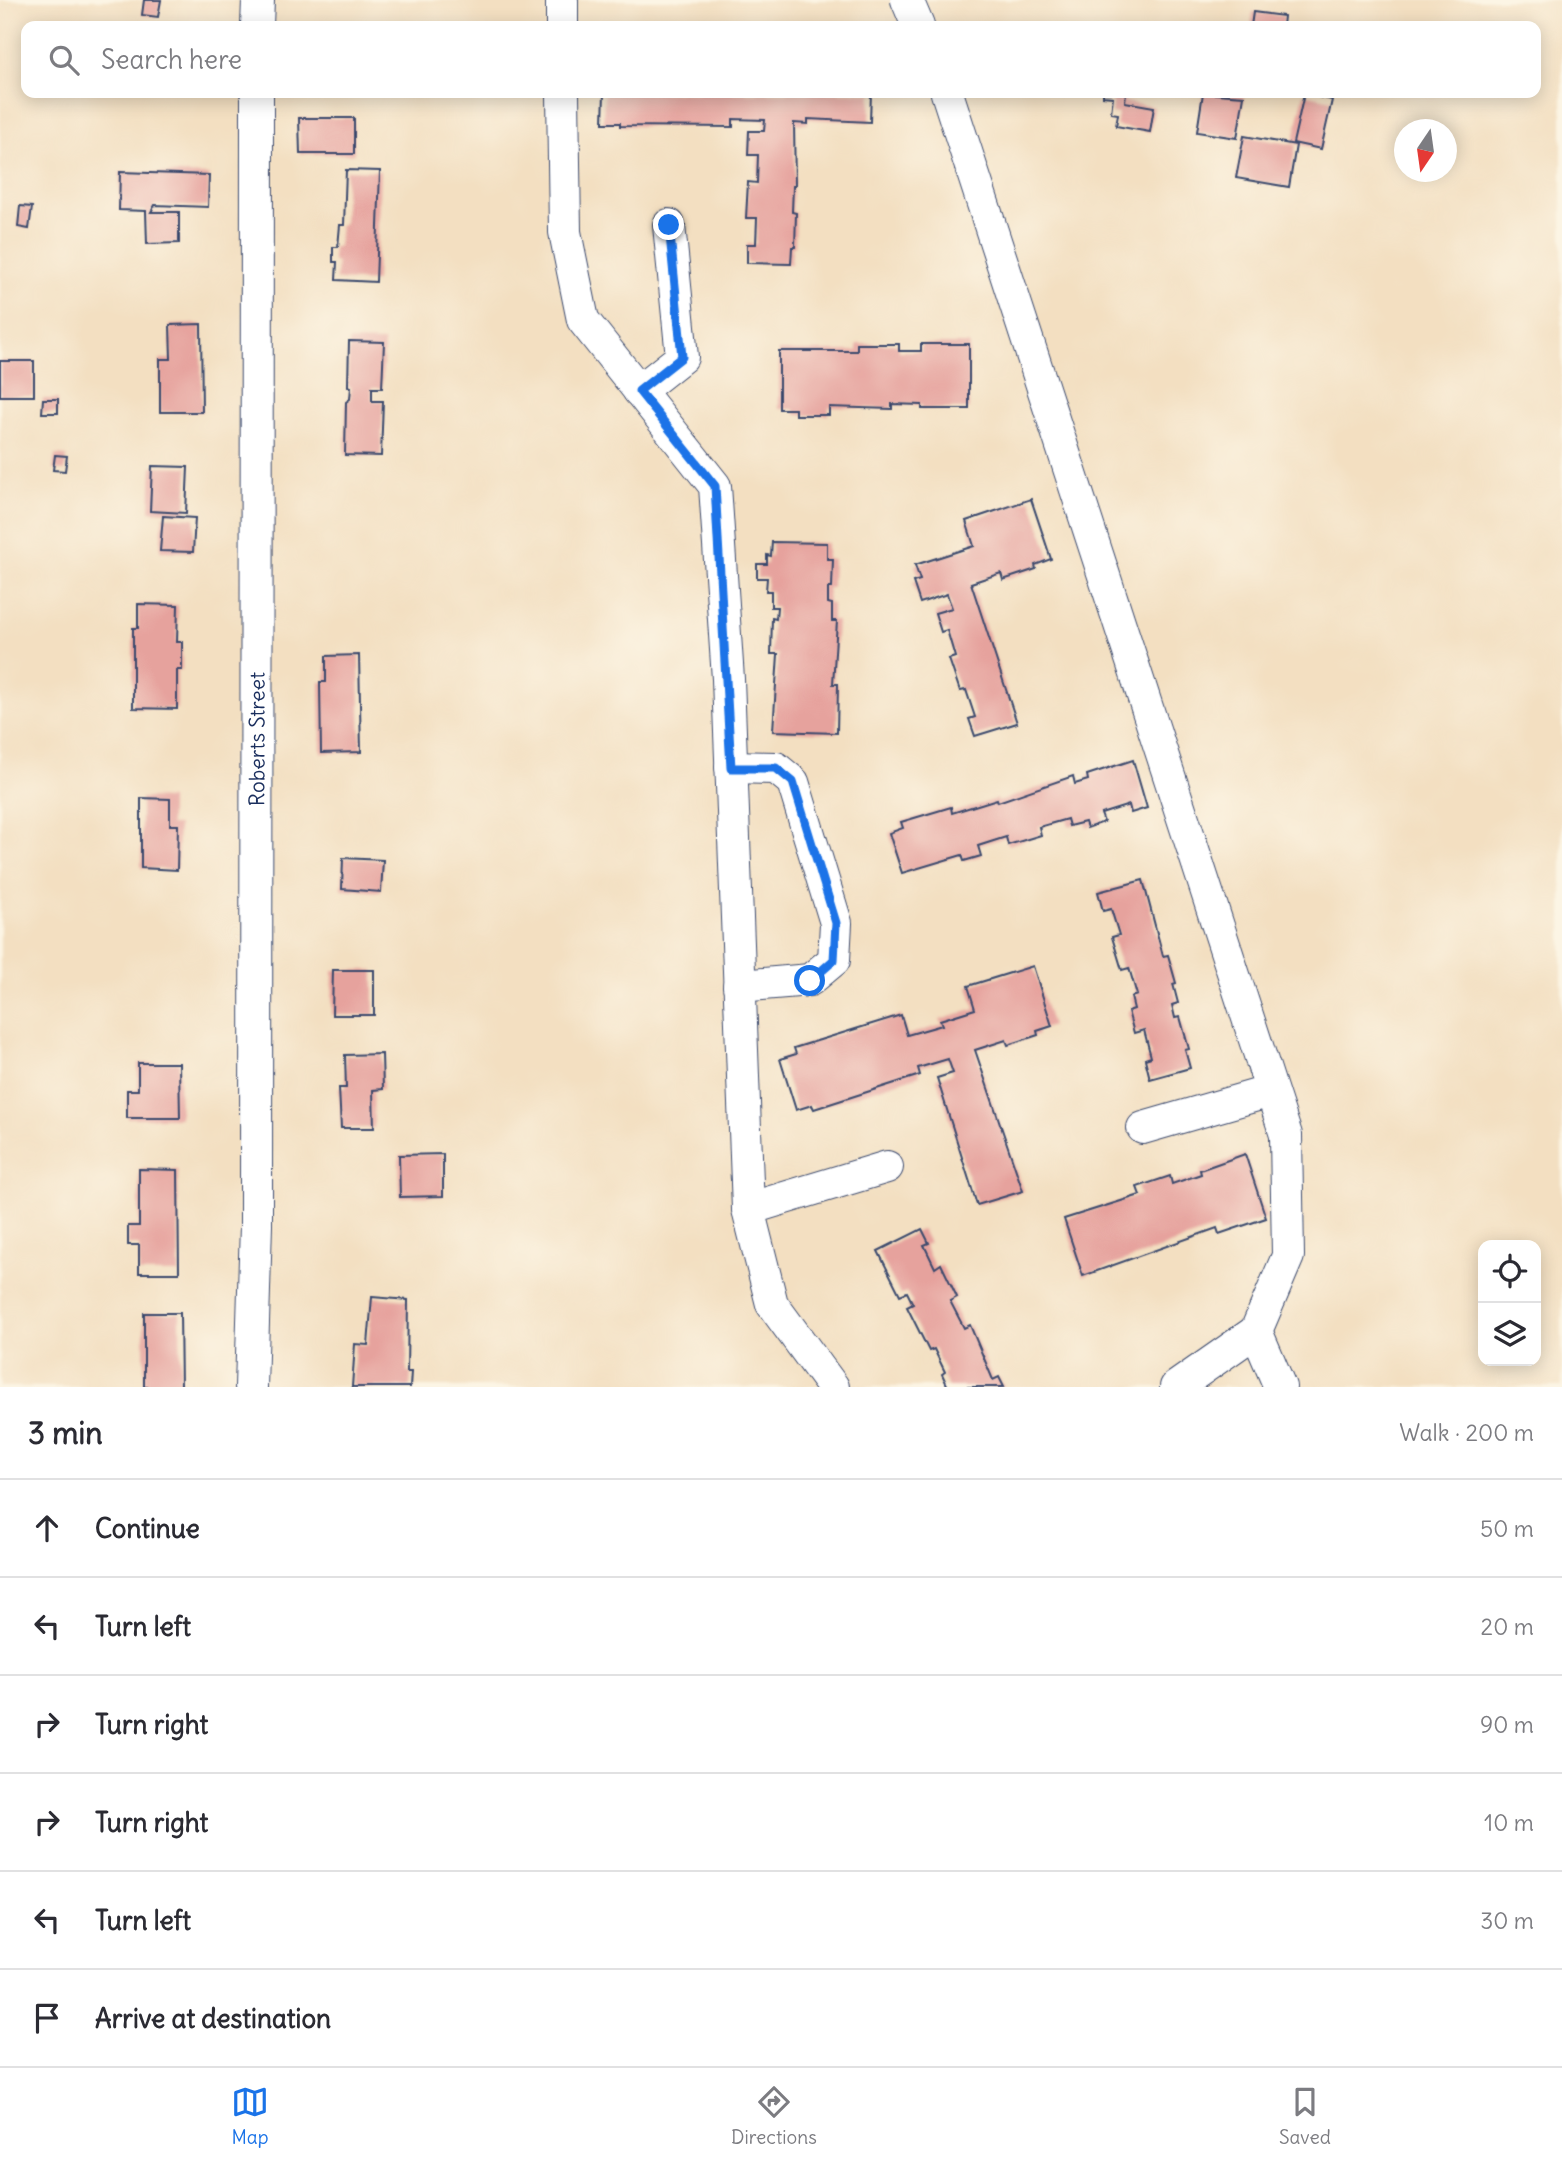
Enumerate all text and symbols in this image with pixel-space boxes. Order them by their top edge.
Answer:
search box [21,21,1541,98]
icon: search [45,41,83,79]
text: Search here [101,43,242,76]
north arrow [1394,119,1457,182]
route end [653,209,684,240]
street label: Roberts Street [243,672,270,806]
route start [794,965,825,996]
map controls [1478,1240,1541,1366]
button: locate [1478,1240,1541,1303]
button: layers [1478,1303,1541,1366]
text: 3 min [28,1414,103,1452]
text: Walk · 200 m [1399,1418,1534,1447]
icon: ahead [28,1509,66,1547]
text: Continue [95,1512,200,1545]
text: 50 m [1480,1514,1534,1543]
icon: left [28,1607,66,1645]
text: Turn left [95,1610,191,1643]
text: 20 m [1481,1612,1534,1641]
icon: right [28,1705,66,1743]
text: Turn right [95,1708,208,1741]
text: 90 m [1480,1710,1534,1739]
icon: right [28,1803,66,1841]
text: Turn right [95,1806,208,1839]
text: 10 m [1484,1808,1534,1837]
icon: left [28,1901,66,1939]
text: Turn left [95,1904,191,1937]
text: 30 m [1480,1906,1534,1935]
icon: arrive [28,1999,66,2037]
text: Arrive at destination [95,2002,331,2035]
tab: Map [231,2083,269,2149]
tab: Directions [731,2083,817,2149]
tab: Saved [1279,2083,1331,2149]

